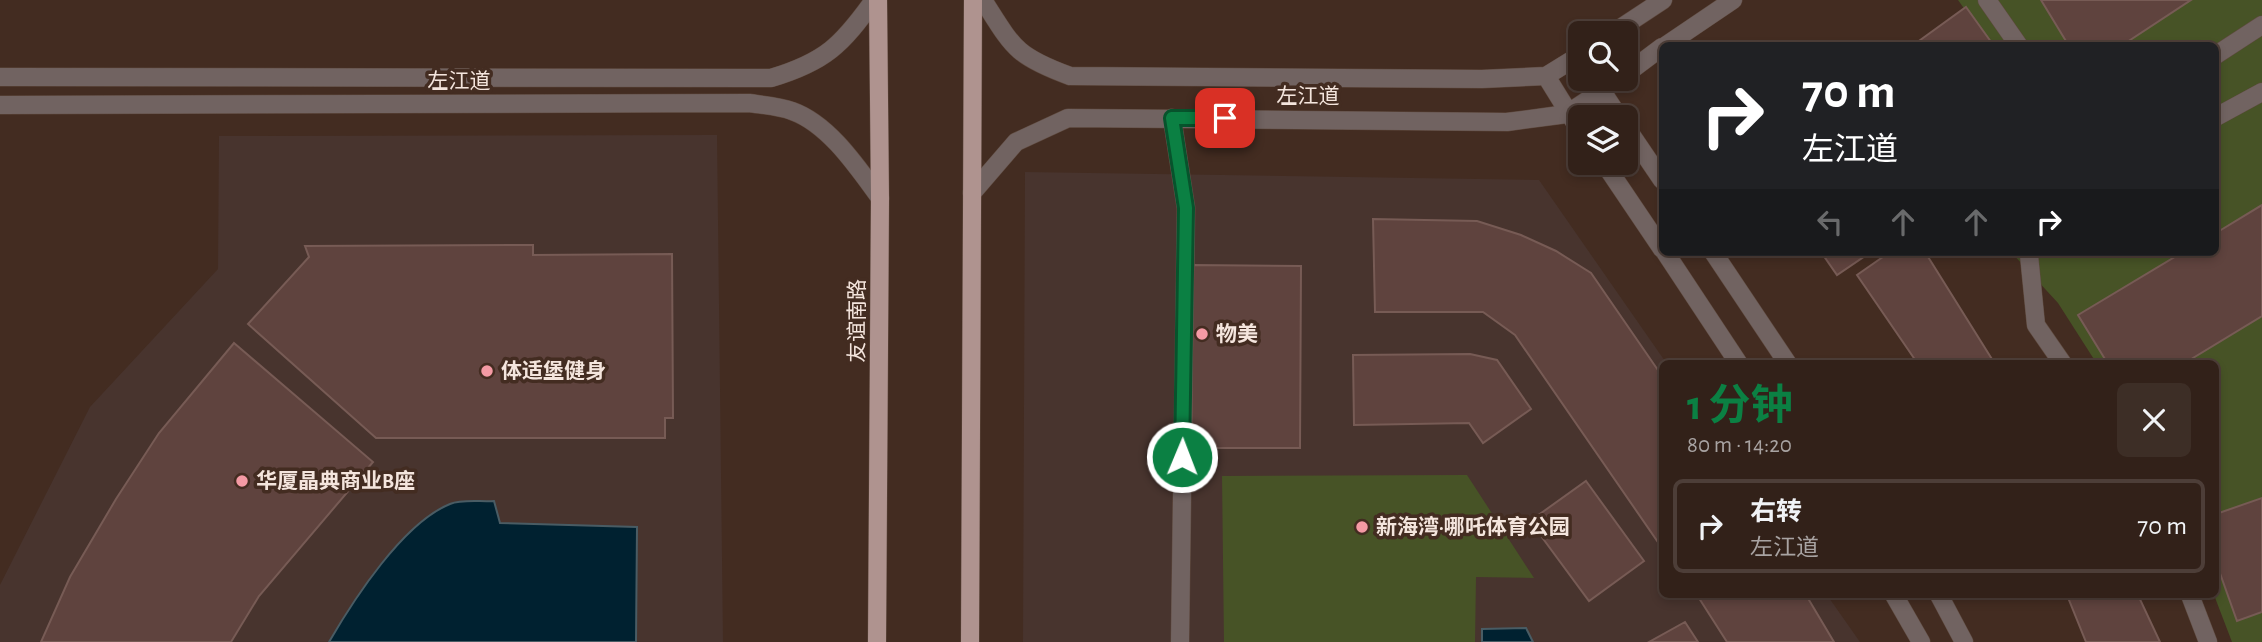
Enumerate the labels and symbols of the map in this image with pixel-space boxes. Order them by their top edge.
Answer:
street label: 左江道 [428,70,491,92]
street label: 左江道 [1277,85,1340,107]
pin [1195,88,1255,148]
street label: 友谊南路 [846,279,868,363]
place label: 物美 [1216,322,1258,345]
marker: 物美 [1194,326,1210,342]
place label: 体适堡健身 [501,359,606,382]
marker: 体适堡健身 [479,363,495,379]
position arrow [1145,420,1219,494]
place label: 华厦晶典商业B座 [256,469,415,492]
marker: 华厦晶典商业B座 [234,473,250,489]
place label: 新海湾·哪吒体育公园 [1376,515,1570,538]
marker: 新海湾·哪吒体育公园 [1354,519,1370,535]

